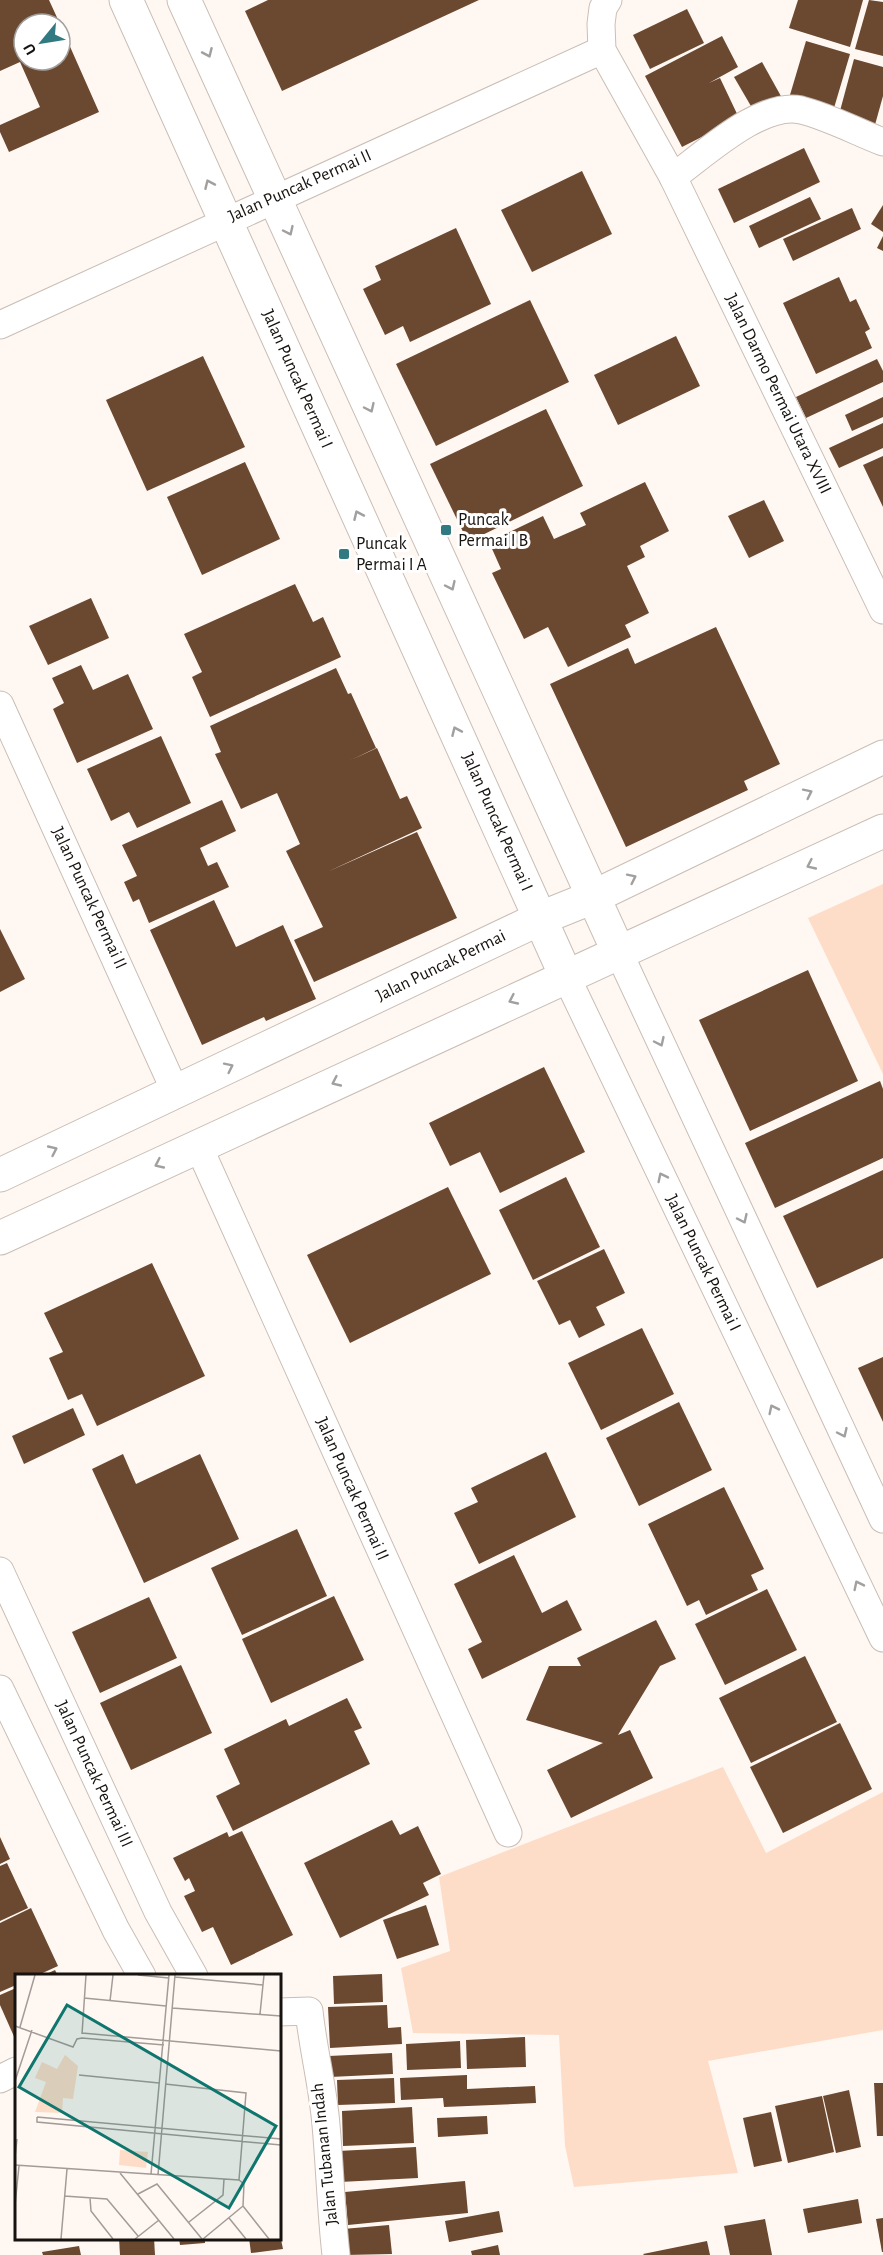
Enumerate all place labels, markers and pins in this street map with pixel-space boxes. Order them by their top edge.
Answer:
place label: Puncak Permai I B [458,511,528,550]
marker: Puncak Permai I B [439,523,453,537]
place label: Puncak Permai I A [356,535,428,574]
marker: Puncak Permai I A [337,547,351,561]

